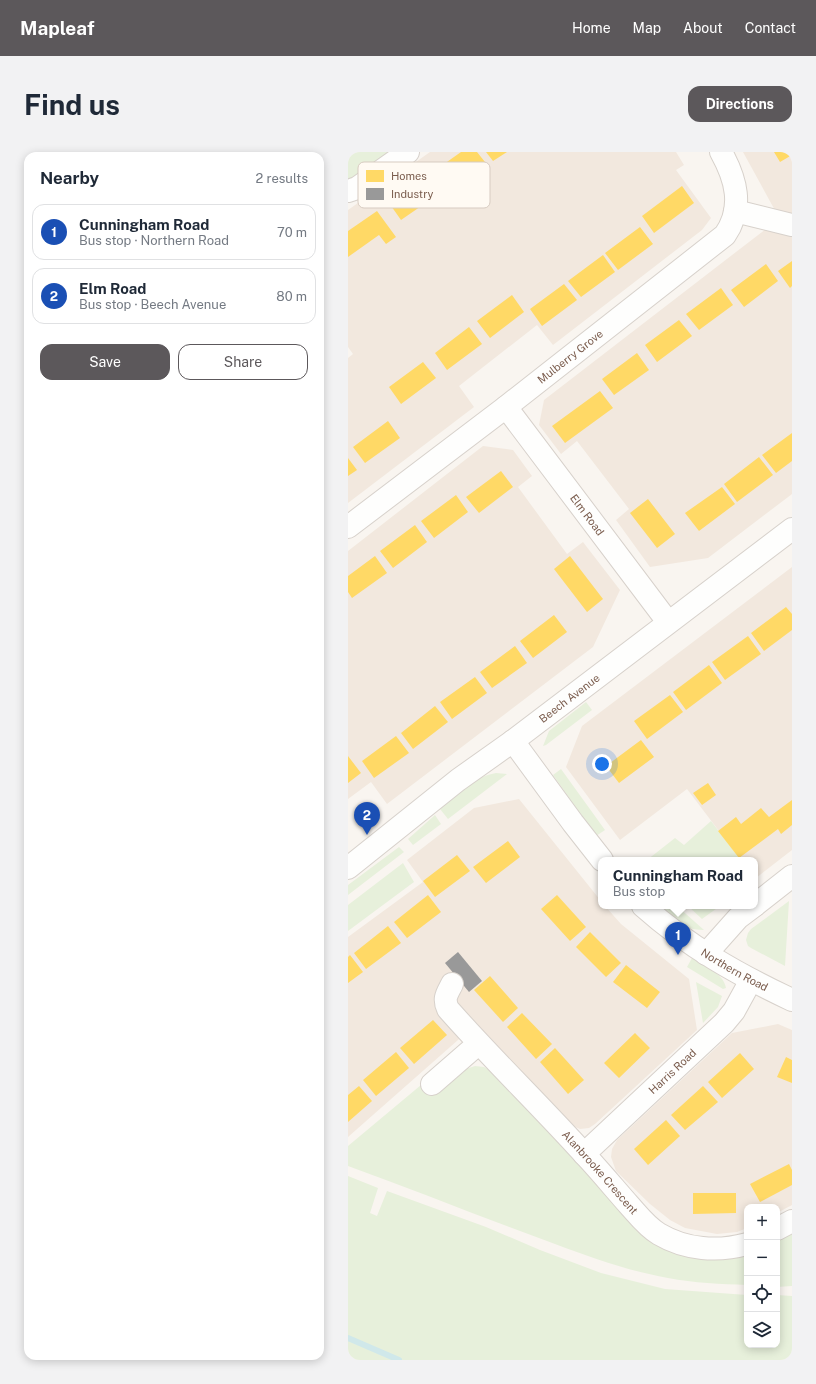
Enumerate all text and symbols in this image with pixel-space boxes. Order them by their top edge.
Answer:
text: Mapleaf [20,17,94,39]
text: Home [572,20,611,36]
text: Map [633,20,661,36]
text: About [683,20,723,36]
text: Contact [745,20,796,36]
button: Directions [688,86,792,122]
text: Find us [24,88,120,121]
legend [358,162,490,208]
text: Nearby [40,168,99,188]
text: Homes [391,170,427,182]
text: 2 results [256,171,308,186]
text: Industry [391,188,434,200]
text: Cunningham Road [79,216,209,233]
text: 1 [51,225,57,240]
text: 70 m [277,225,307,240]
text: Bus stop · Northern Road [79,233,229,248]
text: Elm Road [79,280,146,297]
text: 2 [50,289,58,304]
text: 80 m [276,289,307,304]
text: Bus stop · Beech Avenue [79,297,226,312]
street label: Mulberry Grove [535,327,605,386]
button: Save [40,344,170,380]
button: Share [178,344,308,380]
street label: Elm Road [568,492,607,538]
street label: Beech Avenue [537,671,602,725]
your location [592,754,612,774]
pin: 2 [354,802,380,835]
popup [598,857,758,909]
text: Cunningham Road [613,867,743,884]
text: Bus stop [613,884,665,899]
pin: 1 [665,922,691,955]
street label: Northern Road [699,946,770,993]
street label: Harris Road [646,1046,698,1096]
street label: Alanbrooke Crescent [560,1128,640,1217]
map controls [744,1204,780,1348]
button: + [744,1204,780,1240]
button: − [744,1240,780,1276]
button: locate [744,1276,780,1312]
button: layers [744,1312,780,1348]

